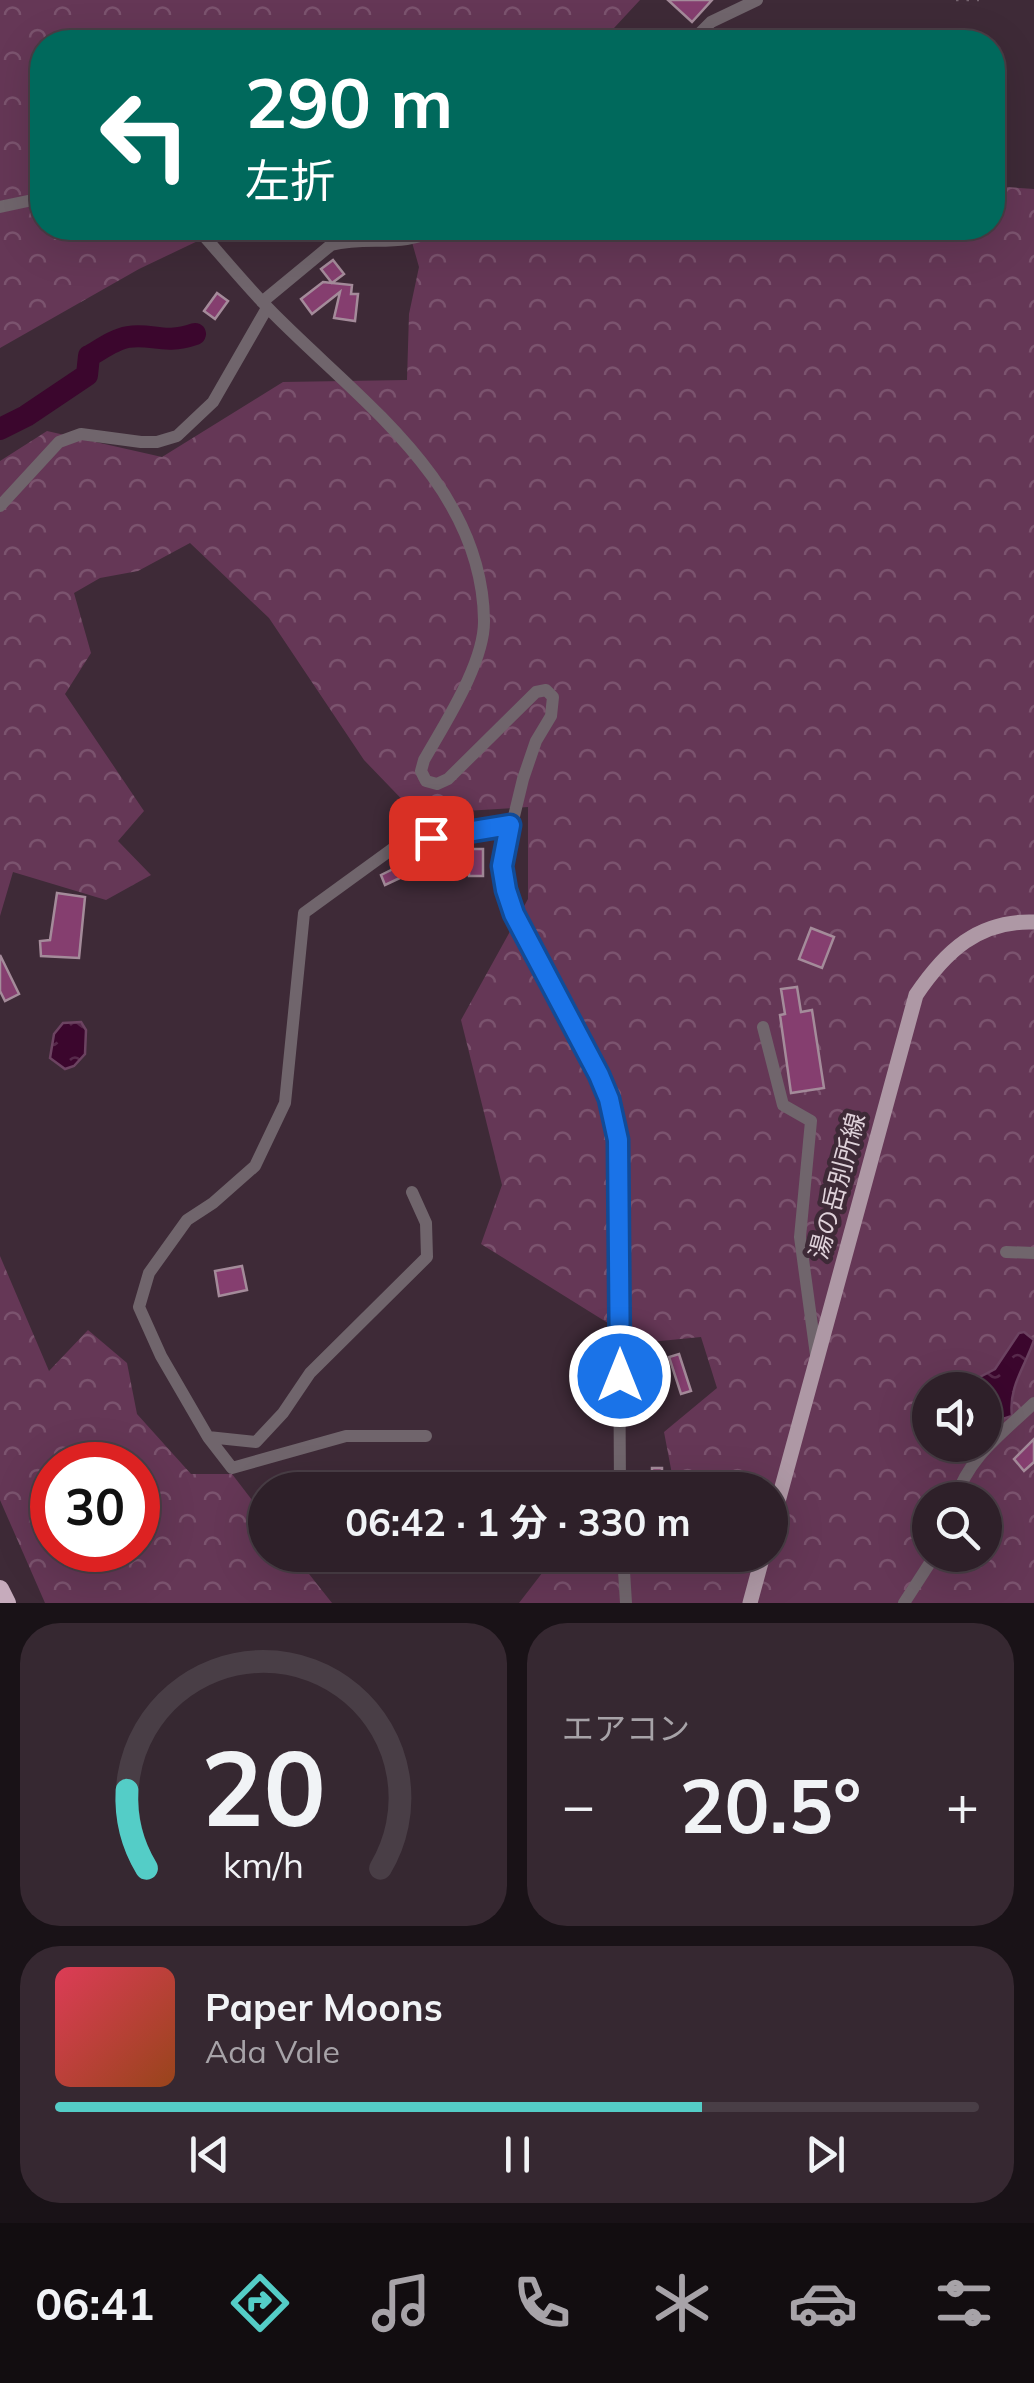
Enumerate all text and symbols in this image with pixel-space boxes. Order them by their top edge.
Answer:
text: 290 m [245,58,453,146]
icon: left [80,70,210,200]
text: 左折 [245,152,335,208]
pin [389,796,474,881]
icon: arrive [404,811,459,866]
street label: 湯の岳別所線 [802,1109,871,1262]
position arrow [568,1324,672,1428]
map controls [912,1372,1002,1572]
button: sound [912,1372,1002,1462]
speed limit sign: 30 [30,1442,160,1572]
button: search [912,1482,1002,1572]
text: 06:42 · 1 分 · 330 m [345,1498,691,1546]
text: エアコン [562,1708,690,1748]
text: 20 [201,1721,326,1852]
text: 20.5° [679,1758,862,1852]
text: − [562,1770,595,1839]
text: + [946,1770,979,1839]
text: km/h [223,1842,304,1887]
text: Paper Moons [205,1983,443,2031]
text: Ada Vale [205,2031,340,2071]
icon: previous [182,2127,237,2182]
icon: pause [490,2127,545,2182]
icon: next [798,2127,853,2182]
icon: directions [225,2268,295,2338]
icon: music [366,2268,436,2338]
icon: phone [507,2268,577,2338]
icon: climate [647,2268,717,2338]
icon: car [788,2268,858,2338]
icon: filters [929,2268,999,2338]
text: 06:41 [35,2275,155,2331]

